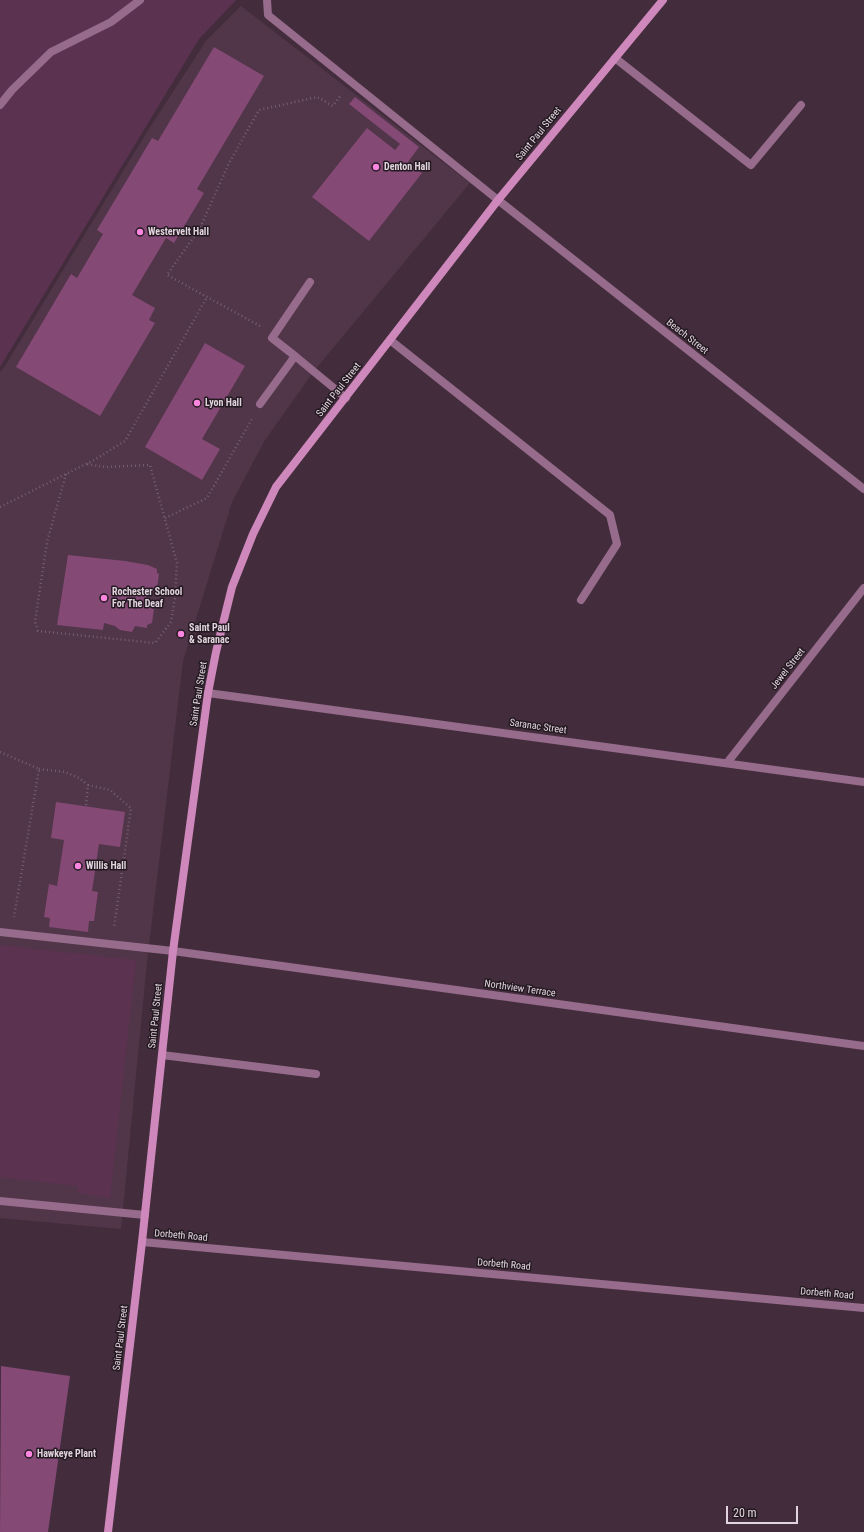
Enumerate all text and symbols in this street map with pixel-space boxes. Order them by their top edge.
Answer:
street label: Saint Paul Street [514,105,564,163]
place label: Denton Hall [384,161,430,173]
marker: Denton Hall [371,162,381,172]
place label: Westervelt Hall [148,226,209,238]
marker: Westervelt Hall [135,227,145,237]
street label: Beach Street [664,317,710,357]
street label: Saint Paul Street [314,360,364,420]
place label: Lyon Hall [205,397,242,409]
marker: Lyon Hall [192,398,202,408]
place label: Rochester School For The Deaf [112,586,182,610]
marker: Rochester School For The Deaf [99,593,109,603]
place label: Saint Paul & Saranac [189,622,230,646]
marker: Saint Paul & Saranac [176,629,186,639]
street label: Jewel Street [768,646,808,692]
street label: Saint Paul Street [188,661,210,727]
street label: Saranac Street [509,717,567,737]
place label: Willis Hall [86,860,126,872]
marker: Willis Hall [73,861,83,871]
street label: Northview Terrace [484,978,556,1000]
street label: Saint Paul Street [147,983,165,1049]
street label: Dorbeth Road [154,1228,208,1244]
street label: Dorbeth Road [477,1257,531,1273]
street label: Dorbeth Road [800,1286,854,1302]
street label: Saint Paul Street [111,1305,131,1371]
place label: Hawkeye Plant [37,1448,96,1460]
marker: Hawkeye Plant [24,1449,34,1459]
scale bar [728,1498,800,1524]
text: 20 m [733,1506,757,1520]

